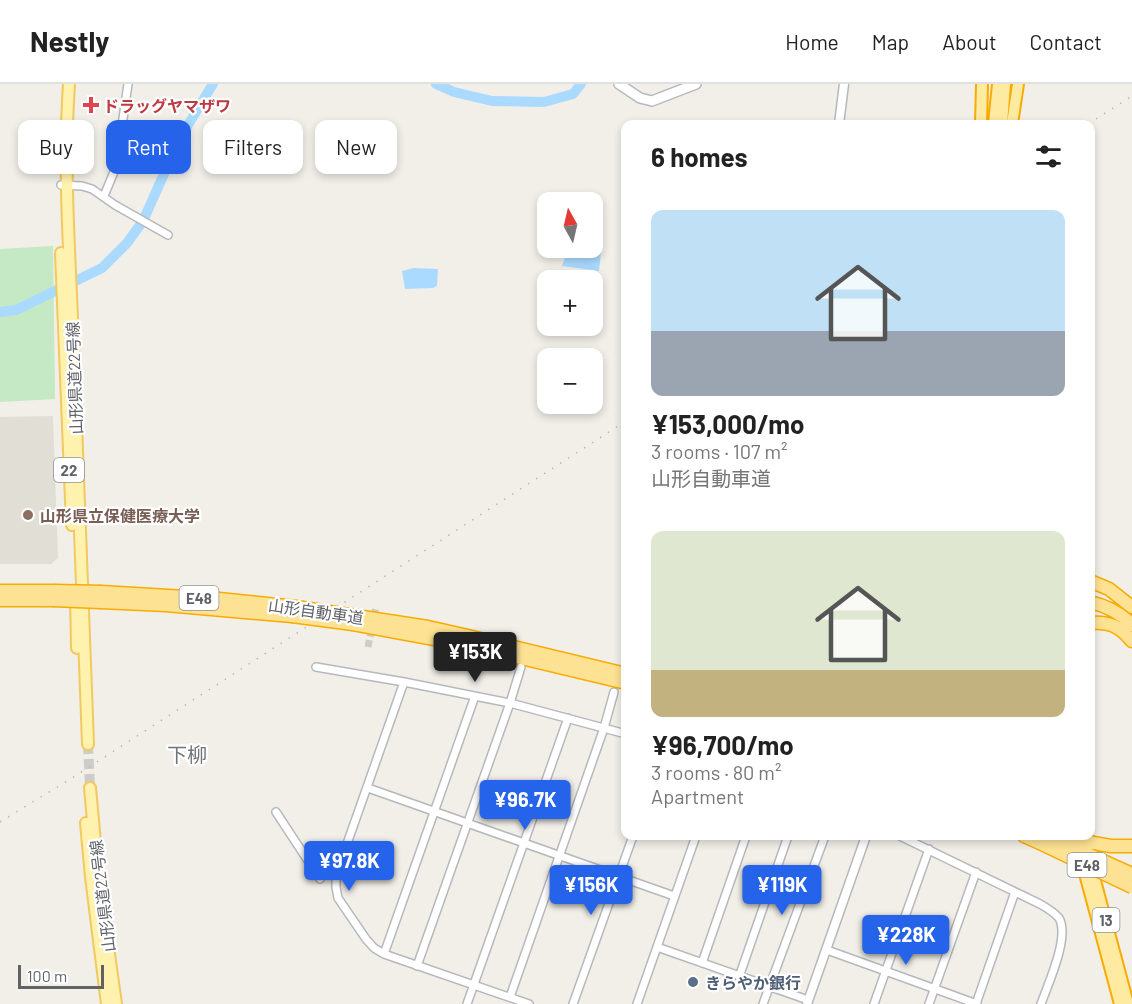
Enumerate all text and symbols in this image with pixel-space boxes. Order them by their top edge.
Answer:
text: Nestly [30,24,109,58]
text: Home [785,29,839,54]
text: Map [872,29,909,54]
text: About [942,29,997,54]
text: Contact [1030,29,1102,54]
place label: ドラッグヤマザワ [103,96,231,115]
marker: ドラッグヤマザワ [84,98,98,112]
chip: Buy [18,120,94,174]
chip: Rent [106,120,191,174]
chip: Filters [203,120,303,174]
chip: New [315,120,397,174]
icon: filters [1032,140,1065,173]
text: 6 homes [651,141,748,172]
north arrow [537,192,603,258]
map controls [537,192,603,414]
icon: home [804,249,912,357]
button: + [537,270,603,336]
street label: 山形県道22号線 [63,321,85,435]
button: − [537,348,603,414]
text: ¥153,000/mo [651,408,804,439]
text: 3 rooms · 107 m² [651,439,787,463]
road number: 22 [54,458,84,482]
text: 山形自動車道 [651,466,771,490]
place label: 山形県立保健医療大学 [40,506,200,525]
marker: 山形県立保健医療大学 [21,508,35,522]
icon: home [804,570,912,678]
road number: E48 [180,586,218,610]
street label: 山形自動車道 [267,595,365,627]
pin: ¥153K [433,632,517,683]
text: ¥153K [448,639,502,663]
text: ¥96,700/mo [651,729,794,760]
district label: 下柳 [167,742,207,766]
text: 3 rooms · 80 m² [651,760,781,784]
pin: ¥96.7K [476,780,574,831]
text: Apartment [651,784,744,808]
text: ¥96.7K [494,787,556,811]
street label: 山形県道22号線 [86,839,118,953]
pin: ¥97.8K [300,841,398,892]
text: ¥97.8K [318,848,380,872]
road number: E48 [1068,853,1106,877]
pin: ¥156K [549,865,633,916]
pin: ¥119K [740,865,824,916]
text: ¥156K [564,872,618,896]
text: ¥119K [756,872,808,896]
road number: 13 [1092,908,1120,932]
pin: ¥228K [864,915,948,966]
text: ¥228K [876,922,936,946]
scale bar [18,962,104,990]
text: 100 m [27,966,67,985]
place label: きらやか銀行 [705,973,801,992]
marker: きらやか銀行 [686,975,700,989]

